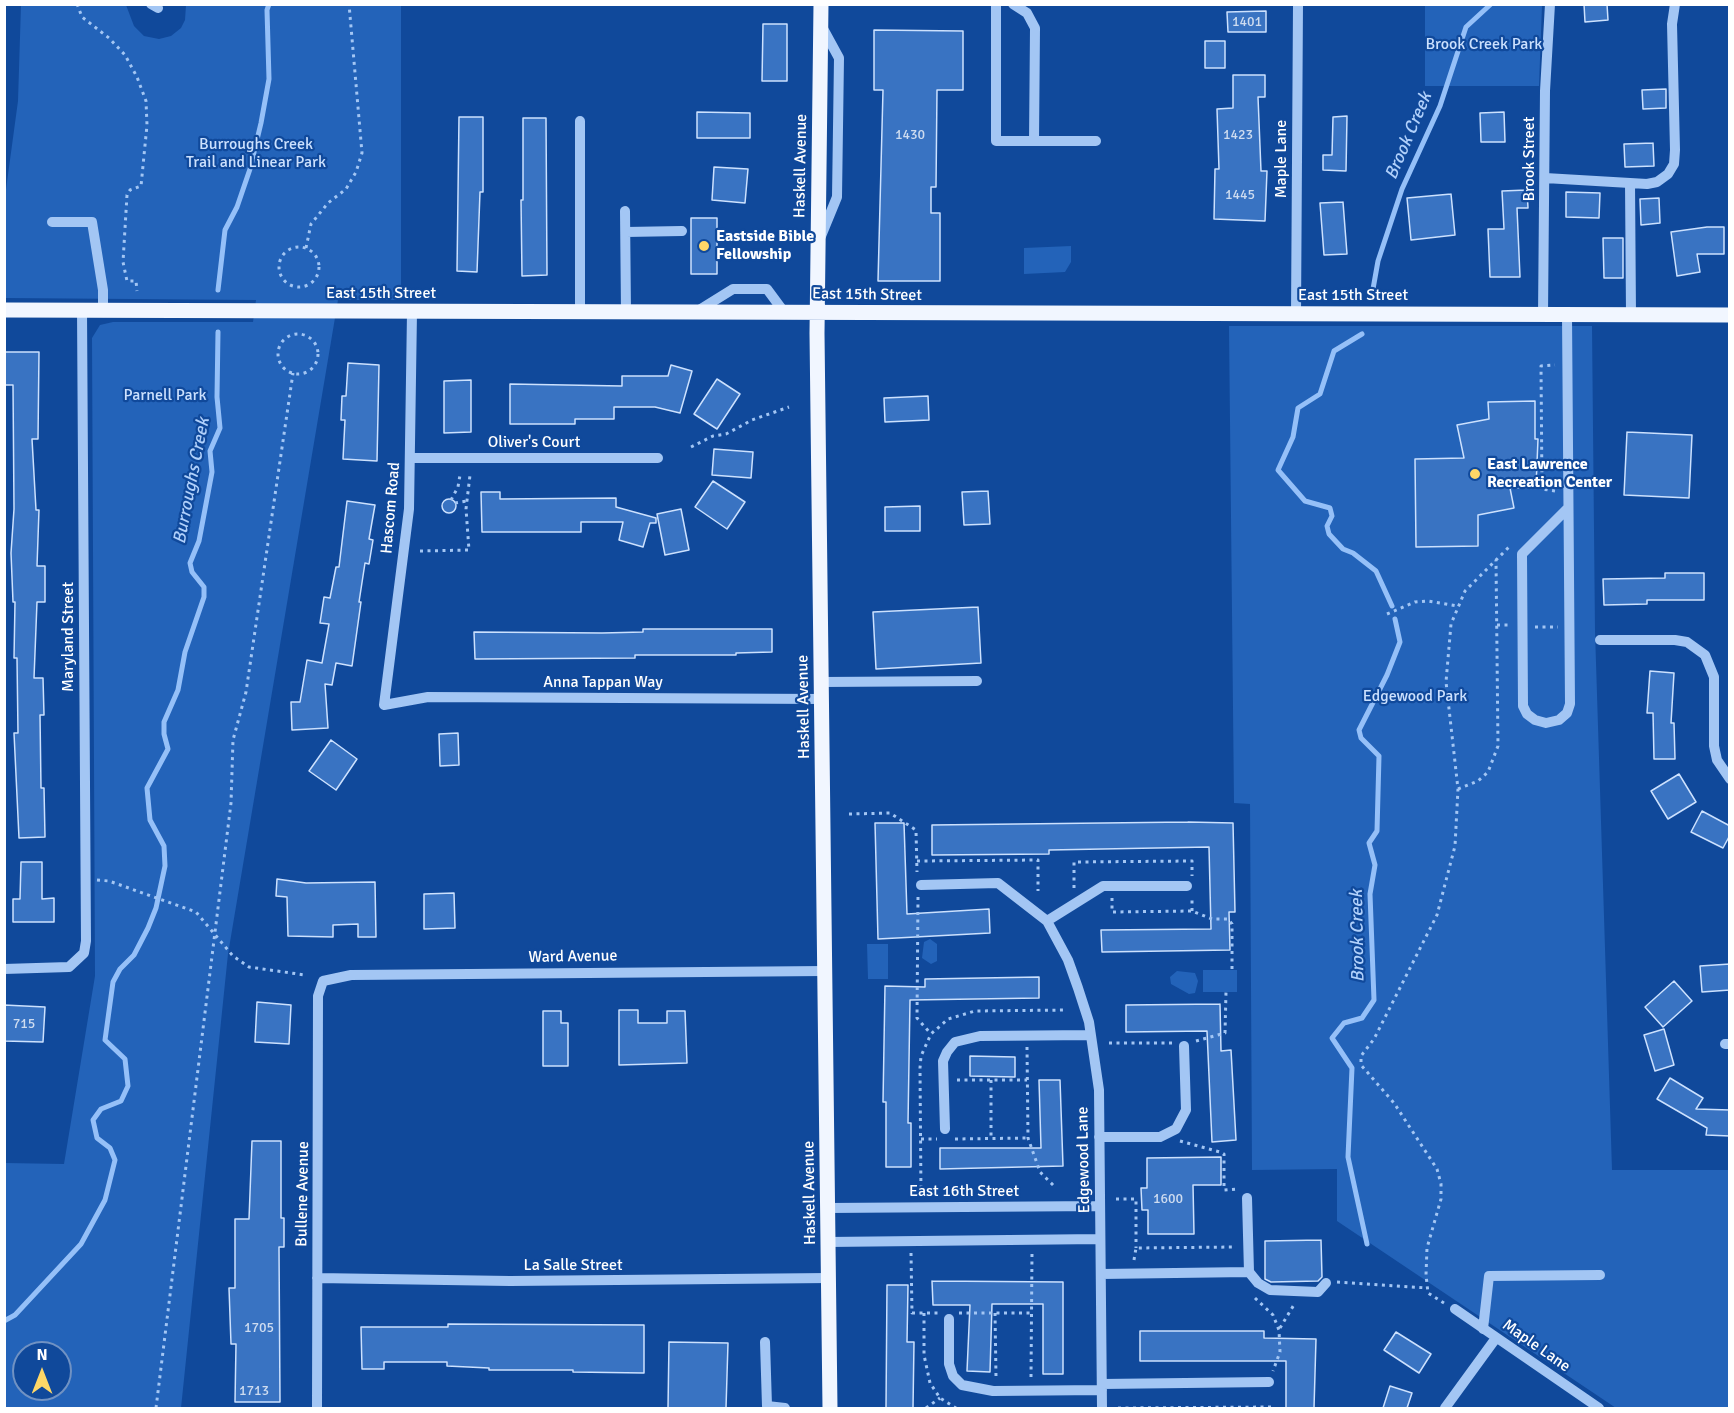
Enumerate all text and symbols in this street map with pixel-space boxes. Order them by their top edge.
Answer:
house number: 1401 [1232,14,1262,30]
park label: Brook Creek Park [1426,35,1542,55]
water label: Brook Creek [1381,89,1437,183]
street label: Haskell Avenue [790,114,812,218]
street label: Brook Street [1520,117,1540,201]
street label: Maple Lane [1272,120,1292,198]
house number: 1430 [895,127,925,143]
house number: 1423 [1223,127,1253,143]
park label: Burroughs Creek Trail and Linear Park [186,135,326,173]
house number: 1445 [1225,187,1255,203]
place label: Eastside Bible Fellowship [716,227,814,265]
marker: Eastside Bible Fellowship [697,239,711,253]
street label: East 15th Street [326,284,436,304]
street label: East 15th Street [812,284,922,306]
street label: East 15th Street [1298,286,1408,306]
park label: Parnell Park [124,386,206,406]
water label: Burroughs Creek [169,416,215,546]
street label: Oliver's Court [488,433,580,453]
place label: East Lawrence Recreation Center [1487,455,1612,493]
street label: Hascom Road [377,461,405,555]
marker: East Lawrence Recreation Center [1468,467,1482,481]
street label: Maryland Street [59,582,79,692]
street label: Haskell Avenue [793,655,815,759]
street label: Anna Tappan Way [543,673,663,693]
park label: Edgewood Park [1363,687,1467,707]
water label: Brook Creek [1346,889,1370,983]
street label: Ward Avenue [528,947,618,967]
house number: 715 [13,1016,35,1032]
street label: Edgewood Lane [1073,1107,1095,1213]
street label: Bullene Avenue [292,1141,314,1247]
street label: Haskell Avenue [799,1141,821,1245]
street label: East 16th Street [909,1182,1019,1202]
house number: 1600 [1153,1191,1183,1207]
street label: La Salle Street [523,1256,623,1276]
street label: Maple Lane [1498,1316,1574,1376]
house number: 1705 [244,1320,274,1336]
north arrow [12,1341,72,1401]
text: N [36,1345,48,1365]
house number: 1713 [239,1383,269,1399]

